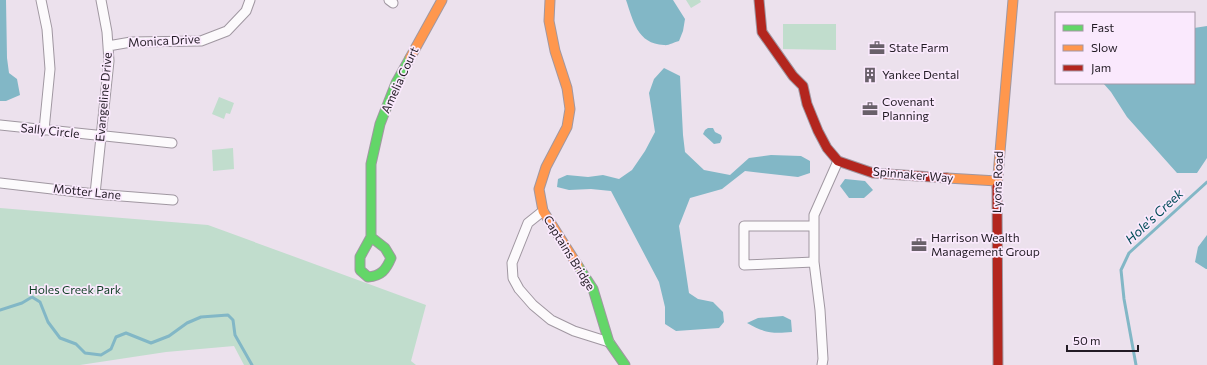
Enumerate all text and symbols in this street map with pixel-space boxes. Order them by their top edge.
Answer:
legend [1055,12,1195,84]
text: Fast [1091,20,1114,34]
street label: Monica Drive [128,31,200,49]
office icon: State Farm [868,39,886,57]
place label: State Farm [889,40,949,54]
text: Slow [1091,40,1118,54]
street label: Amelia Court [378,44,421,115]
street label: Evangeline Drive [92,52,114,142]
text: Jam [1091,60,1111,75]
building icon: Yankee Dental [861,66,879,84]
place label: Yankee Dental [882,67,959,81]
place label: Covenant Planning [882,94,934,122]
office icon: Covenant Planning [861,100,879,118]
street label: Sally Circle [20,120,80,140]
street label: Lyons Road [989,150,1005,213]
street label: Spinnaker Way [872,164,954,185]
street label: Motter Lane [53,180,122,202]
water label: Hole's Creek [1122,184,1187,247]
street label: Captains Bridge [541,212,598,293]
place label: Harrison Wealth Management Group [931,230,1040,258]
office icon: Harrison Wealth Management Group [910,236,928,254]
park label: Holes Creek Park [29,282,122,296]
scale bar [1067,327,1138,353]
text: 50 m [1073,333,1101,347]

